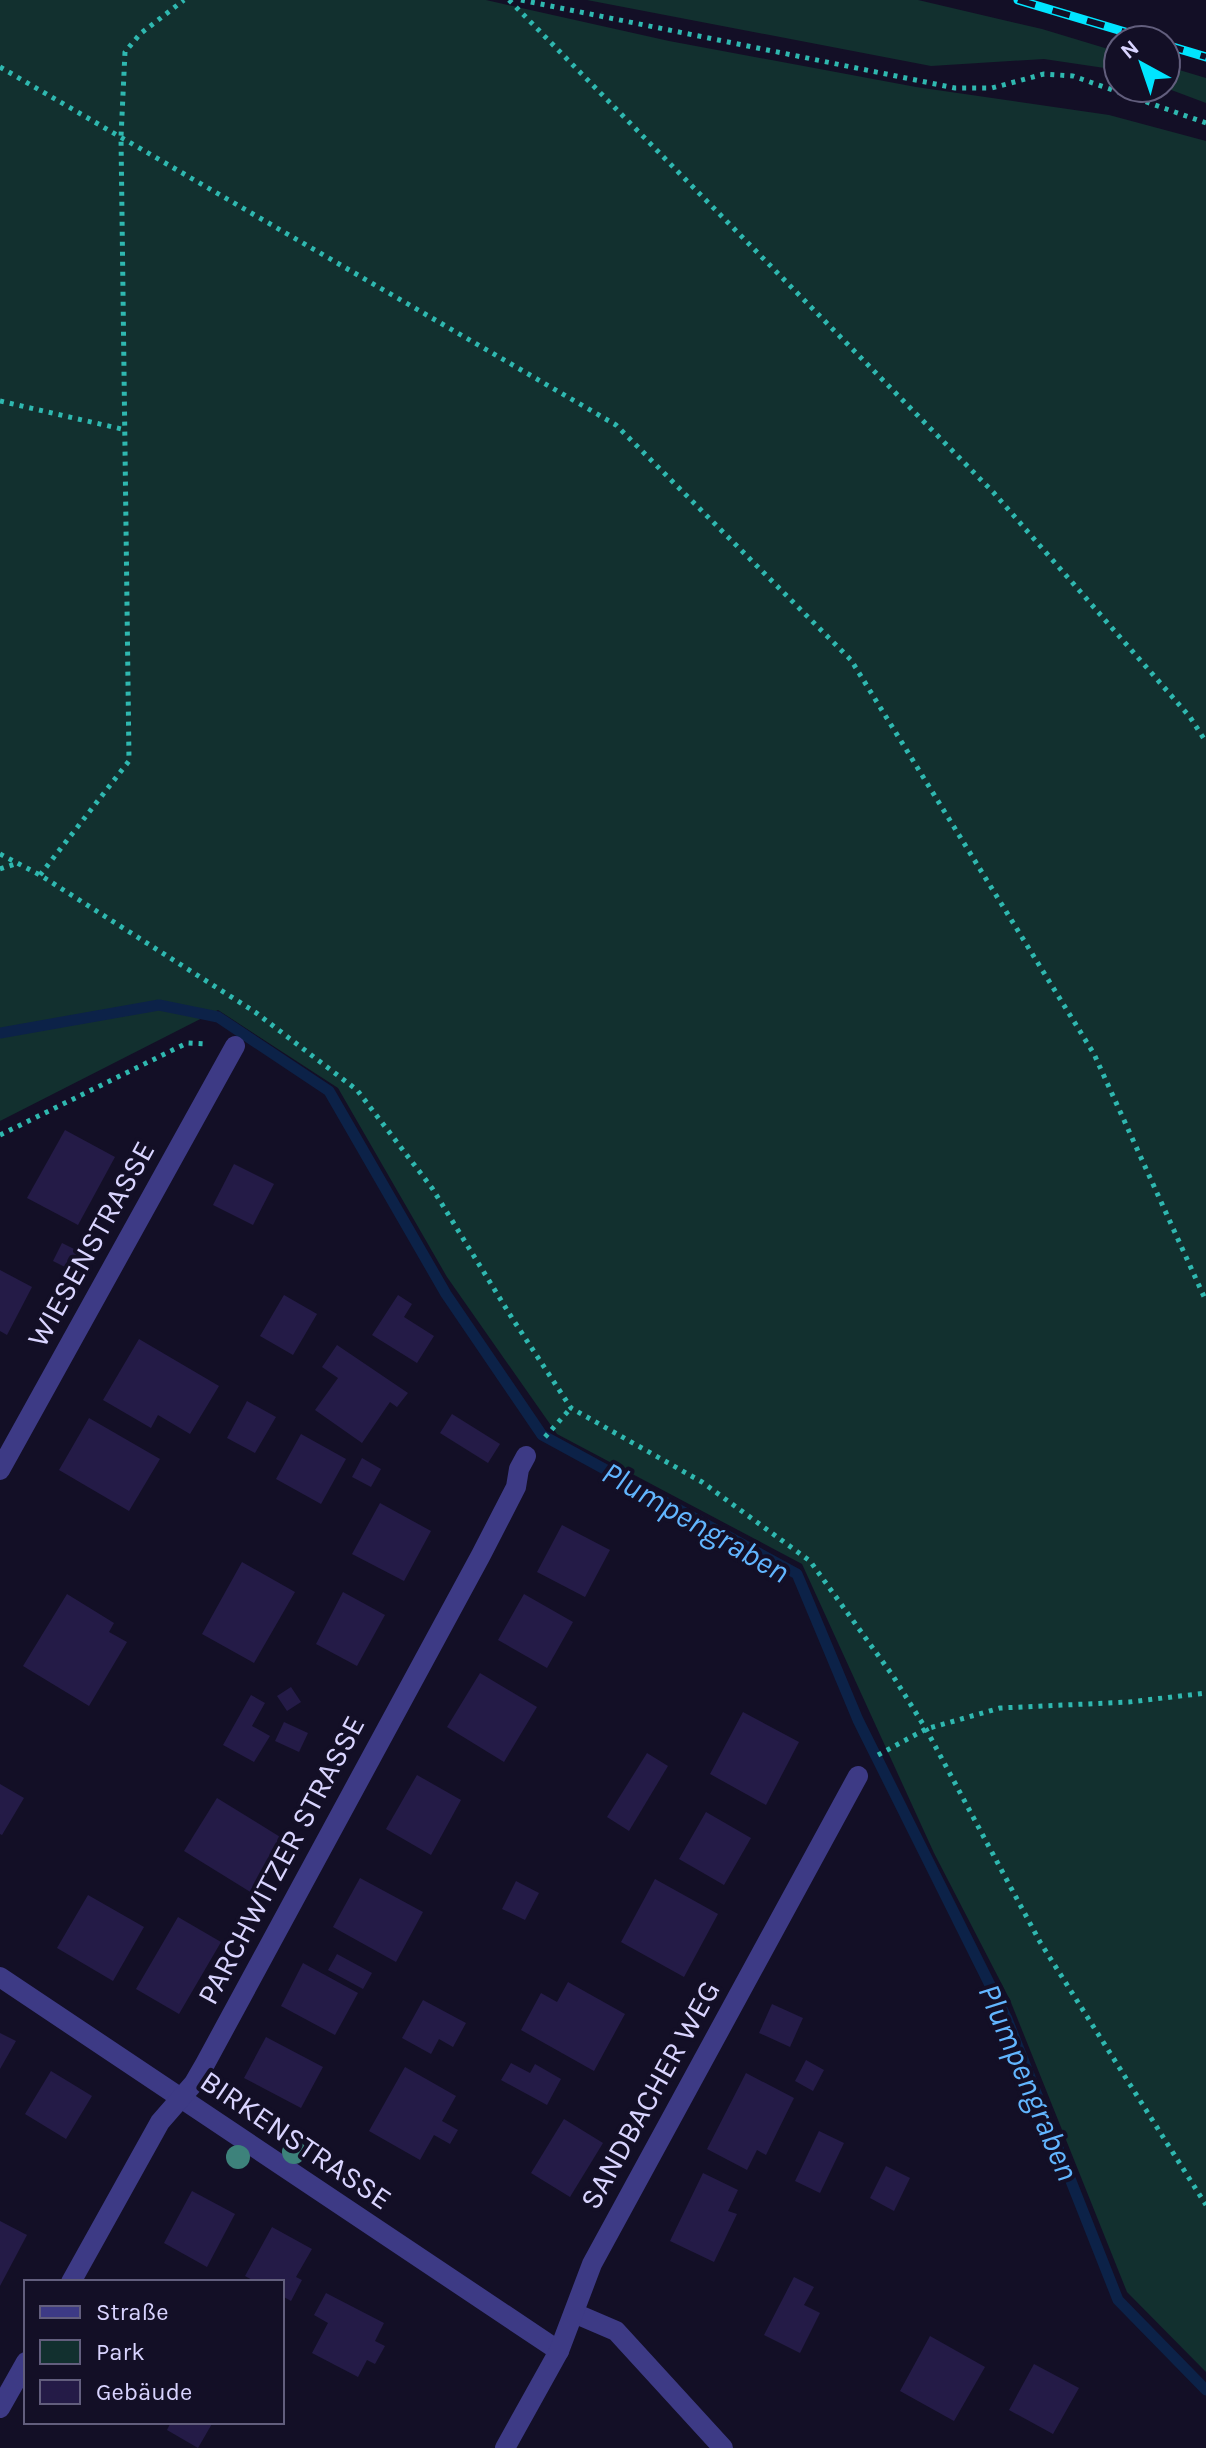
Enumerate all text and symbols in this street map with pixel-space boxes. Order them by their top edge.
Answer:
north arrow [1102,24,1182,104]
text: N [1115,34,1144,64]
street label: WIESENSTRASSE [20,1135,162,1353]
water label: Plumpengraben [596,1454,796,1591]
street label: PARCHWITZER STRASSE [190,1710,372,2010]
street label: SANDBACHER WEG [572,1975,728,2215]
water label: Plumpengraben [970,1978,1087,2186]
street label: BIRKENSTRASSE [194,2063,398,2217]
legend [24,2280,284,2424]
text: Straße [96,2298,168,2326]
text: Park [96,2338,145,2366]
text: Gebäude [96,2378,192,2406]

